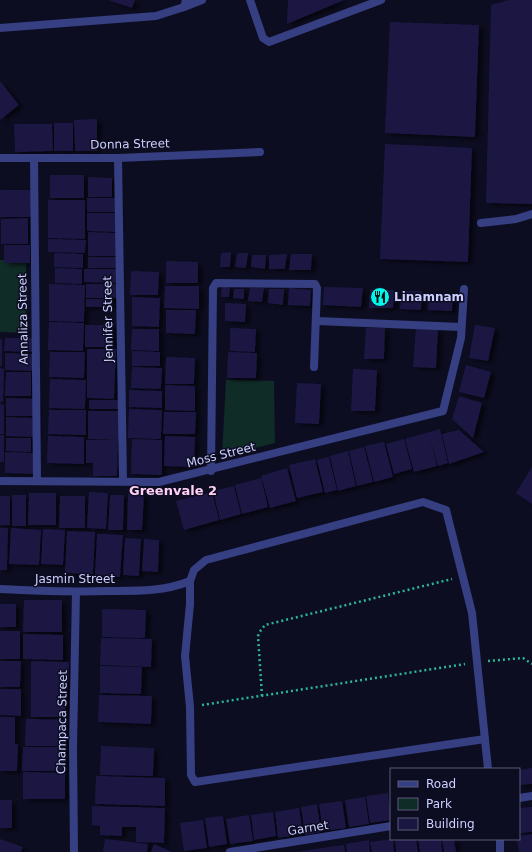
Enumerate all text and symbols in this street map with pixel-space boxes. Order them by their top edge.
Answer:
street label: Donna Street [90,136,170,152]
street label: Annaliza Street [15,273,31,365]
street label: Jennifer Street [100,275,116,363]
restaurant icon: Linamnam [369,286,391,308]
place label: Linamnam [394,290,464,304]
street label: Moss Street [185,440,257,470]
district label: Greenvale 2 [129,483,217,498]
street label: Jasmin Street [34,572,115,586]
street label: Champaca Street [54,669,70,774]
legend [390,768,520,840]
text: Road [426,777,456,791]
text: Park [426,797,452,811]
text: Building [426,817,475,831]
street label: Garnet [287,818,330,838]

